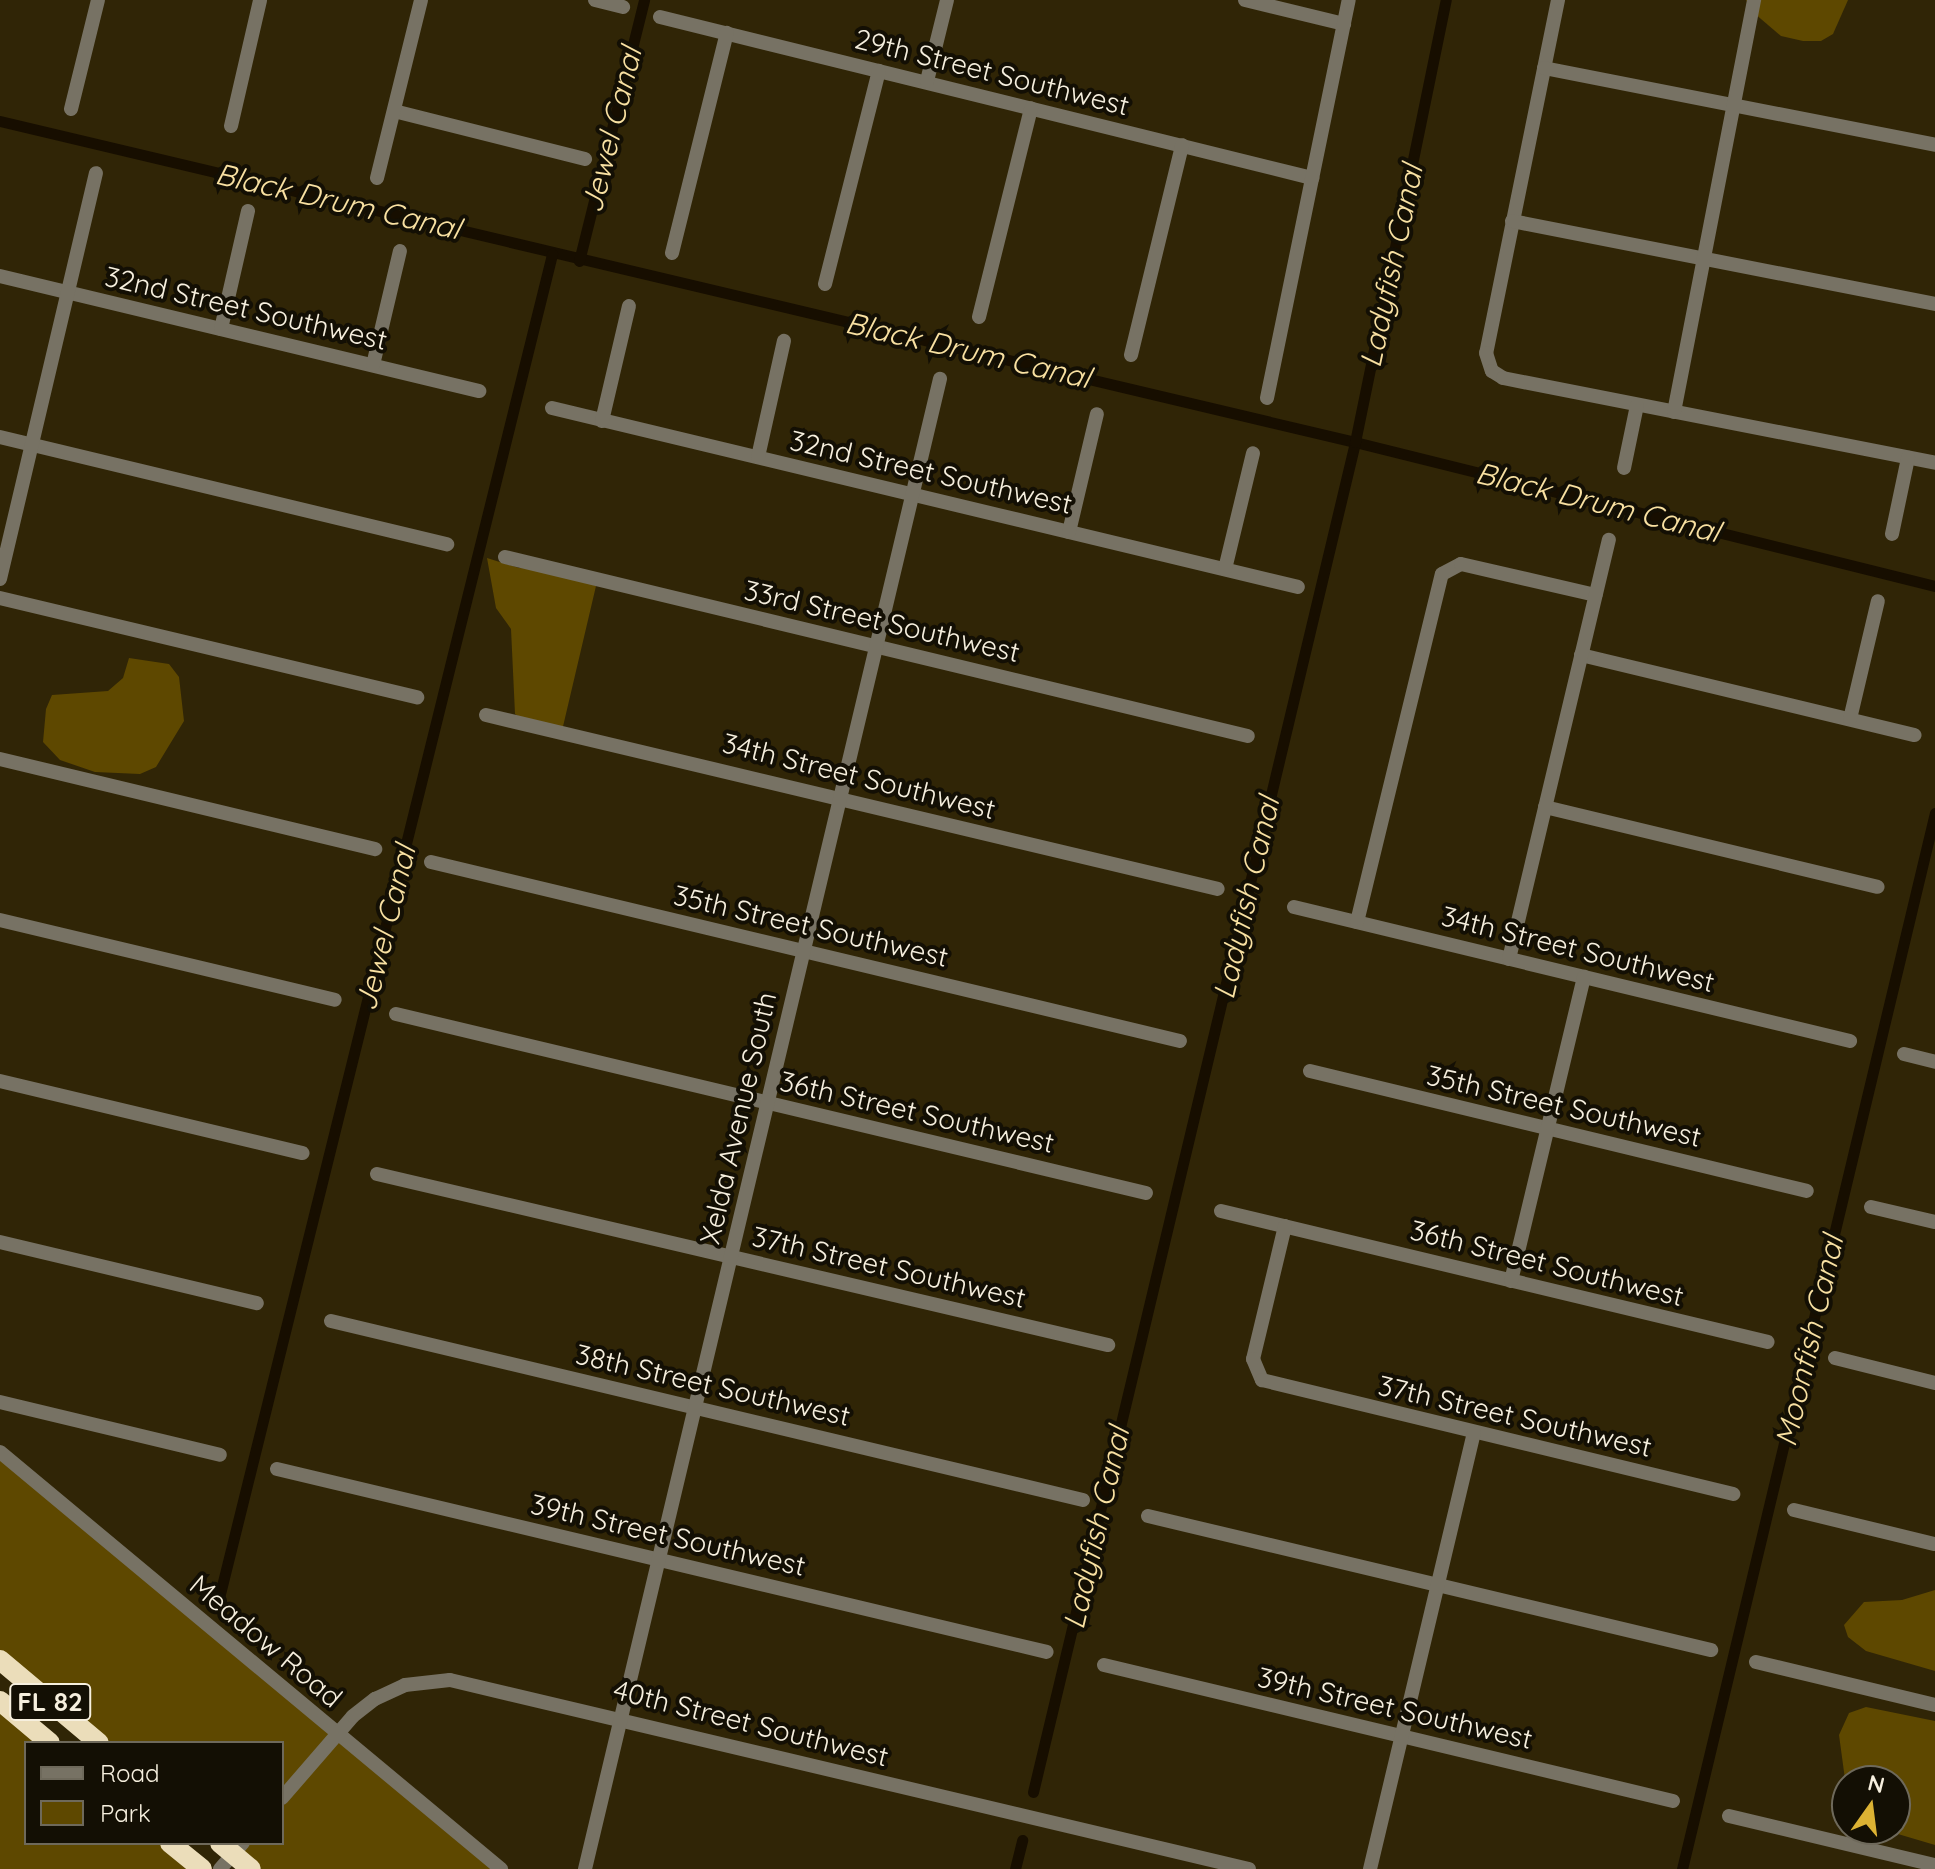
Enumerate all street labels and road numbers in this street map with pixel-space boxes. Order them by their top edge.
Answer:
street label: 29th Street Southwest [851,22,1133,122]
street label: 32nd Street Southwest [102,259,390,357]
street label: 32nd Street Southwest [787,423,1075,521]
street label: 33rd Street Southwest [741,573,1023,669]
street label: 34th Street Southwest [719,726,999,826]
street label: 35th Street Southwest [671,878,951,974]
street label: 34th Street Southwest [1438,899,1718,999]
street label: Xelda Avenue South [693,989,783,1247]
street label: 35th Street Southwest [1424,1058,1704,1154]
street label: 36th Street Southwest [777,1064,1057,1160]
street label: 36th Street Southwest [1407,1213,1687,1313]
street label: 37th Street Southwest [749,1219,1029,1315]
street label: 38th Street Southwest [573,1337,853,1433]
street label: 37th Street Southwest [1375,1368,1655,1464]
street label: 39th Street Southwest [527,1487,809,1583]
street label: Meadow Road [183,1568,349,1714]
street label: 39th Street Southwest [1254,1660,1536,1756]
street label: 40th Street Southwest [610,1673,892,1773]
road number: FL 82 [8,1680,92,1724]

